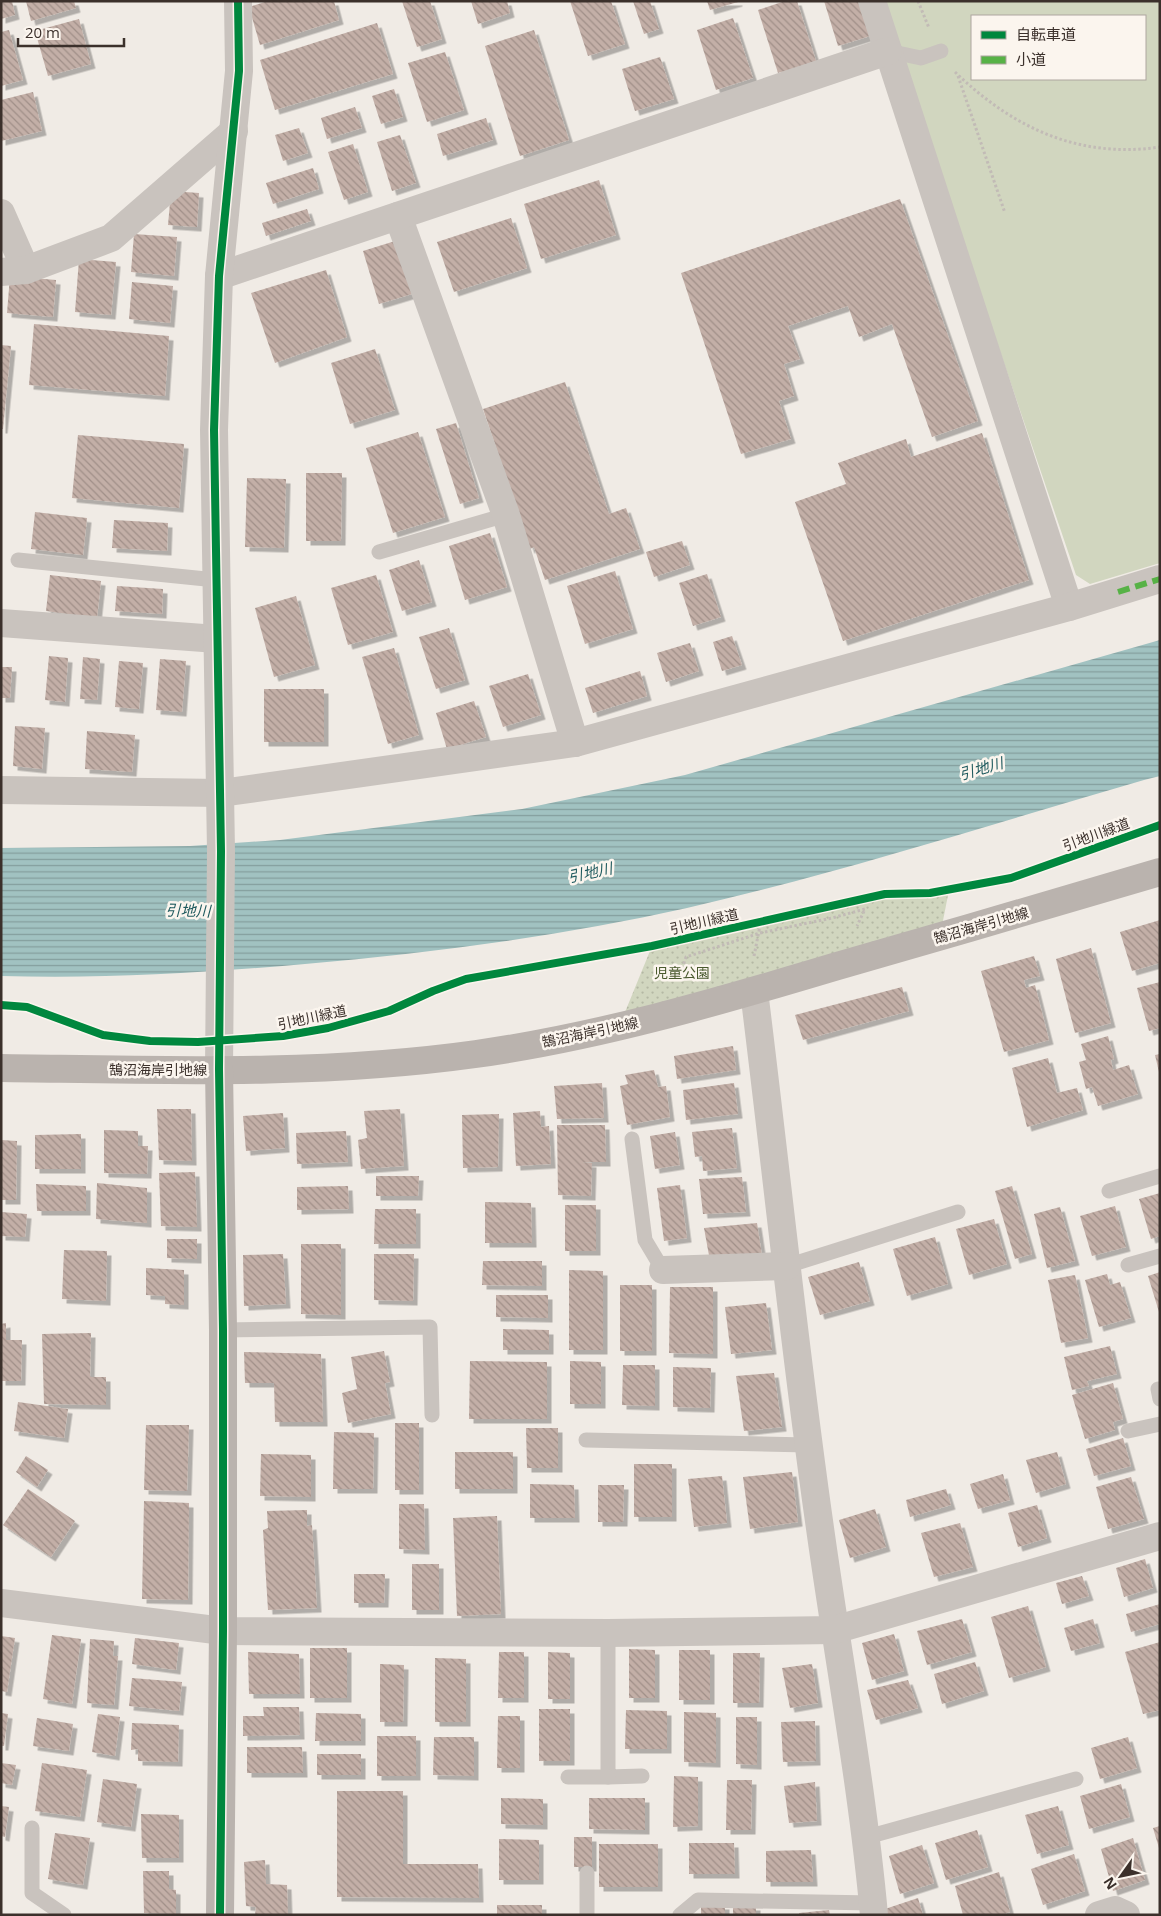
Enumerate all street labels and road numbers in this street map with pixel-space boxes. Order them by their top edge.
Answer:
street label: 引地川緑道 [1060,813,1132,855]
street label: 鵠沼海岸引地線 [931,902,1031,948]
street label: 引地川緑道 [668,904,740,938]
street label: 引地川緑道 [276,1000,348,1034]
street label: 鵠沼海岸引地線 [540,1013,640,1051]
street label: 鵠沼海岸引地線 [109,1060,207,1079]

